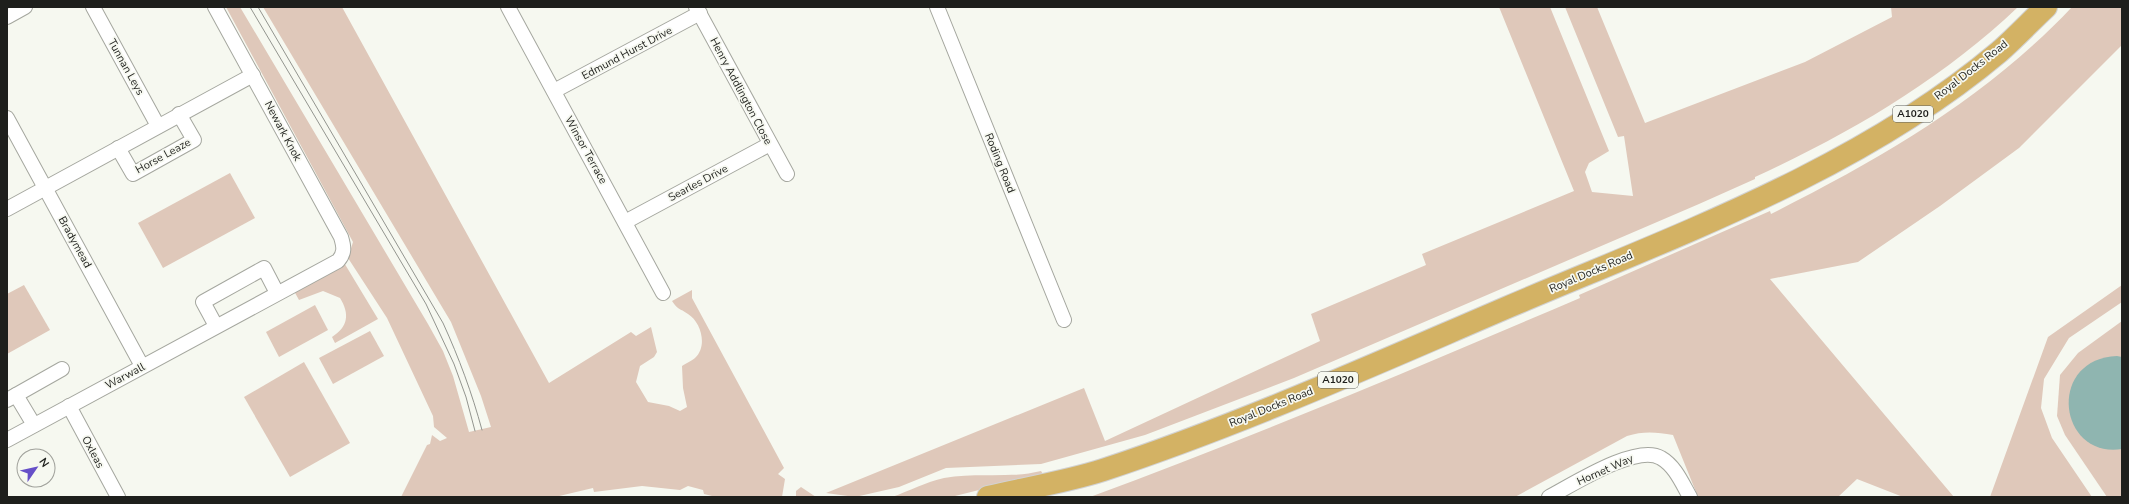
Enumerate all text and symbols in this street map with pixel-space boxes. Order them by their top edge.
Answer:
street label: Edmund Hurst Drive [579,23,675,83]
street label: Henry Addlington Close [706,35,776,147]
street label: Tunnan Leys [104,36,148,98]
street label: Royal Docks Road [1931,37,2011,103]
street label: Newark Knok [261,98,305,164]
road number: A1020 [1893,106,1933,122]
street label: Winsor Terrace [561,113,611,187]
street label: Roding Road [981,131,1019,195]
street label: Horse Leaze [133,135,193,177]
street label: Searles Drive [665,161,731,205]
street label: Bradymead [55,214,95,270]
street label: Royal Docks Road [1547,248,1635,296]
street label: Warwall [102,359,148,393]
road number: A1020 [1318,372,1358,388]
street label: Royal Docks Road [1227,383,1315,431]
street label: Oxleas [78,433,108,471]
north arrow [16,448,56,488]
street label: Hornet Way [1574,451,1636,489]
text: N [35,455,52,470]

